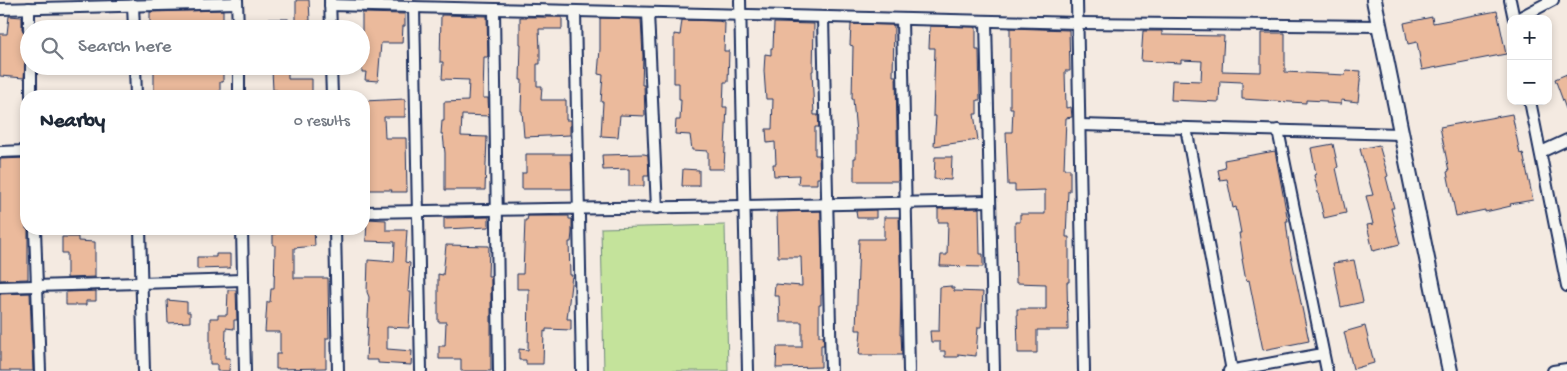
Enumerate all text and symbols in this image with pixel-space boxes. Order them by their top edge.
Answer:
map controls [1507,15,1552,105]
button: + [1507,15,1552,60]
search box [20,20,370,75]
icon: search [38,34,66,62]
text: Search here [78,36,172,59]
button: − [1507,60,1552,105]
text: Nearby [40,110,105,135]
text: 0 results [294,113,350,132]

